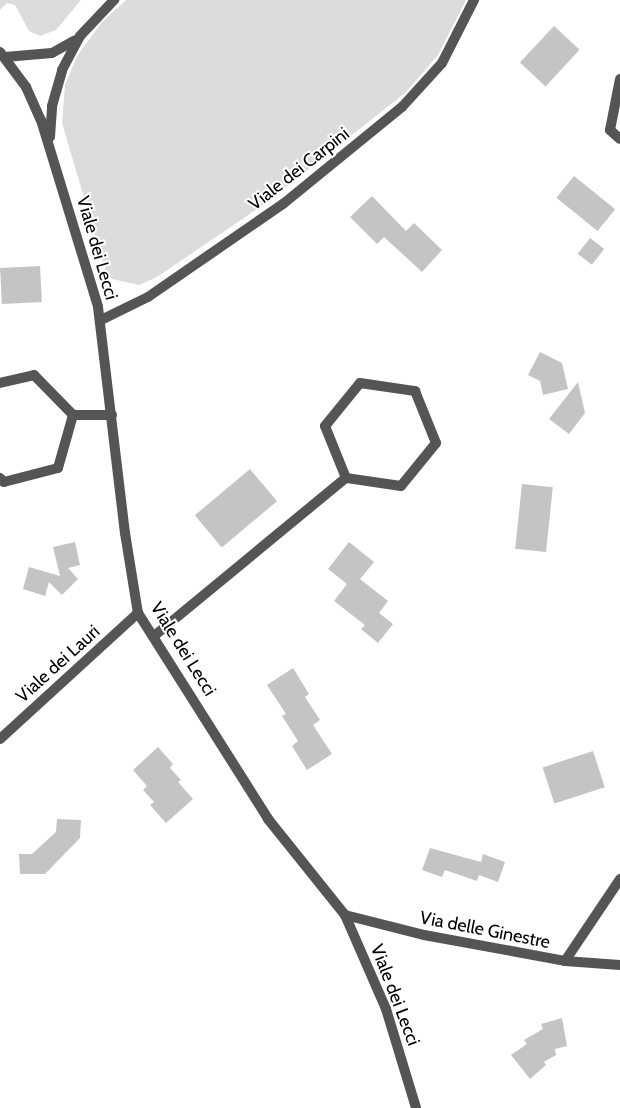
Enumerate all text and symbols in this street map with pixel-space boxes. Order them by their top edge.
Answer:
street label: Viale dei Carpini [244,123,354,215]
street label: Viale dei Lecci [72,194,122,302]
street label: Viale dei Lecci [146,598,220,700]
street label: Viale dei Lauri [12,621,104,707]
street label: Via delle Ginestre [418,907,552,953]
street label: Viale dei Lecci [366,941,424,1049]

